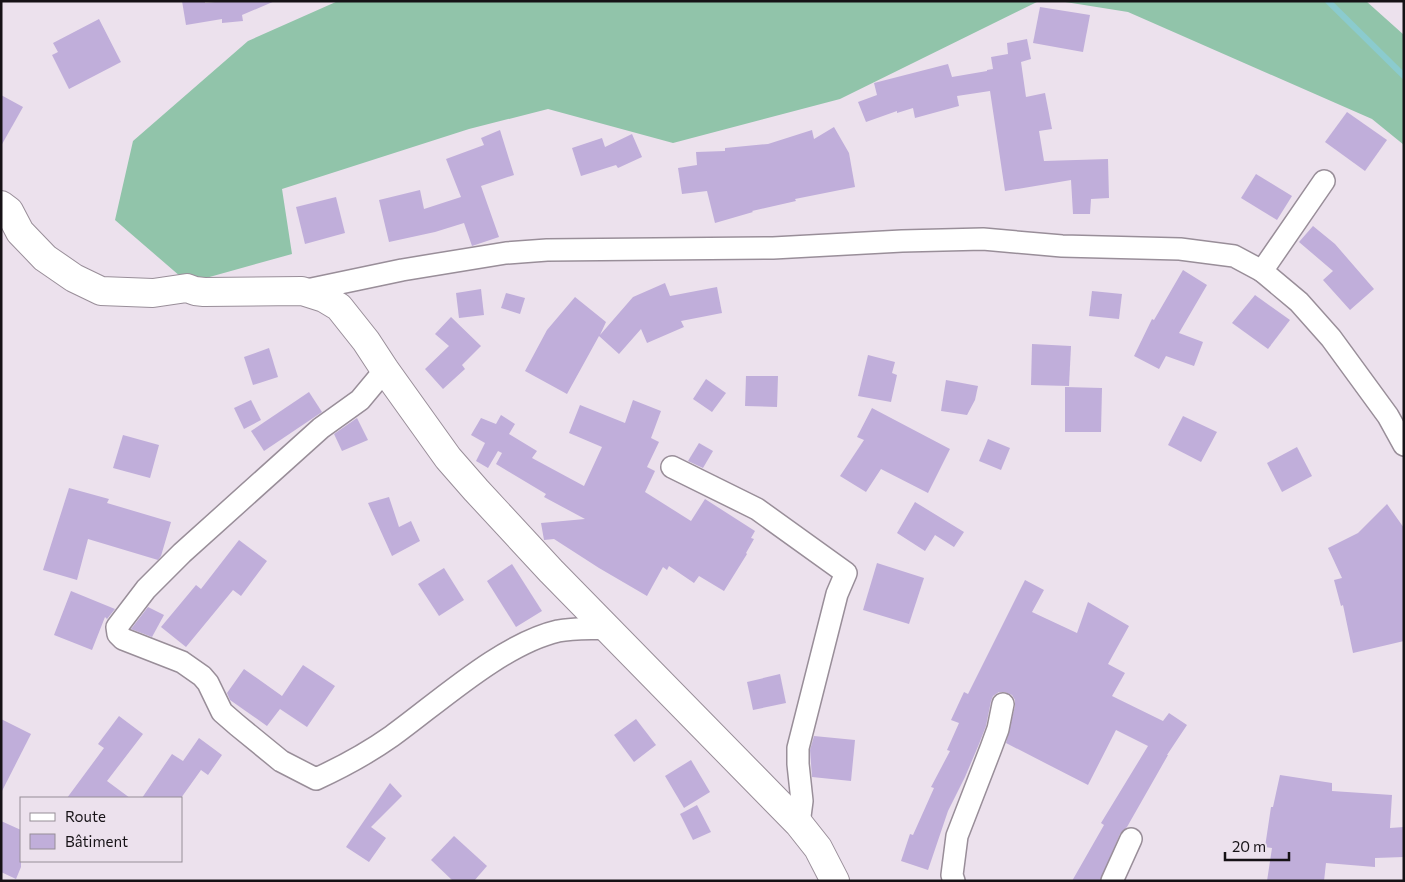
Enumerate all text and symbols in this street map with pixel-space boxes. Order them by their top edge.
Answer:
legend [20,797,182,862]
text: Route [65,807,106,825]
scale bar [1225,830,1289,862]
text: Bâtiment [65,832,128,850]
text: 20 m [1232,837,1266,855]

